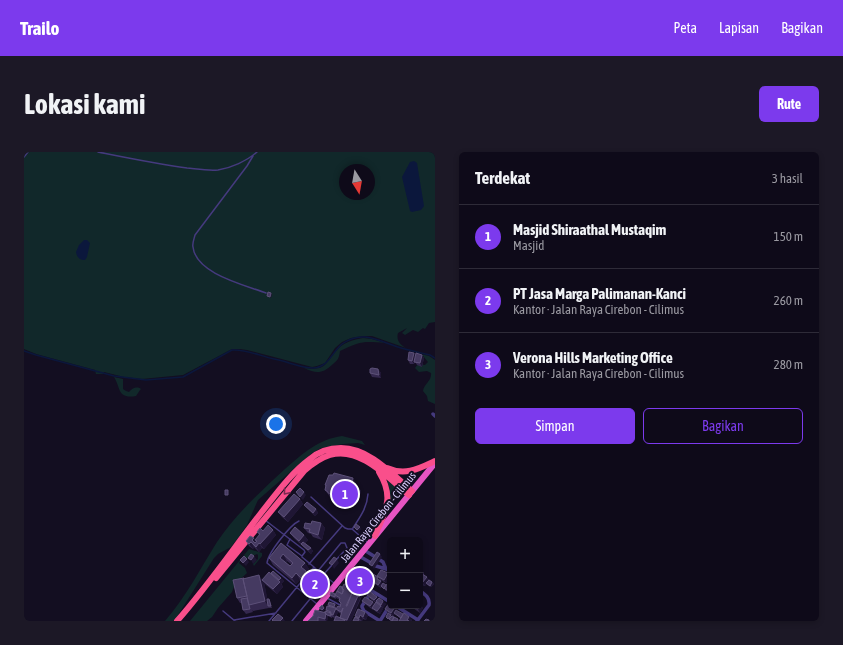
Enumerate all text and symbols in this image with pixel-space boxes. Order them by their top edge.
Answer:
text: Trailo [20,17,59,39]
text: Peta [673,20,697,36]
text: Lapisan [719,20,759,36]
text: Bagikan [781,20,823,36]
button: Rute [759,86,819,122]
text: Lokasi kami [24,88,145,120]
north arrow [339,164,375,200]
text: Terdekat [475,168,530,188]
text: 3 hasil [772,171,803,186]
text: Masjid Shiraathal Mustaqim [513,221,666,238]
text: 1 [485,229,491,244]
text: 150 m [774,229,803,244]
text: Masjid [513,238,545,253]
text: PT Jasa Marga Palimanan-Kanci [513,285,686,302]
text: 2 [485,293,491,308]
text: 260 m [774,293,803,308]
text: Kantor · Jalan Raya Cirebon - Cilimus [513,302,684,317]
text: Verona Hills Marketing Office [513,349,673,366]
text: 3 [485,357,491,372]
text: 280 m [774,357,803,372]
text: Kantor · Jalan Raya Cirebon - Cilimus [513,366,684,381]
button: Simpan [475,408,635,444]
button: Bagikan [643,408,803,444]
your location [266,414,286,434]
street label: Jalan Raya Cirebon - Cilimus [338,469,418,564]
pin: 1 [332,479,358,509]
one-way arrow [284,487,291,495]
map controls [387,537,423,609]
button: + [387,537,423,573]
pin: 3 [347,566,373,596]
pin: 2 [302,569,328,599]
button: − [387,573,423,609]

